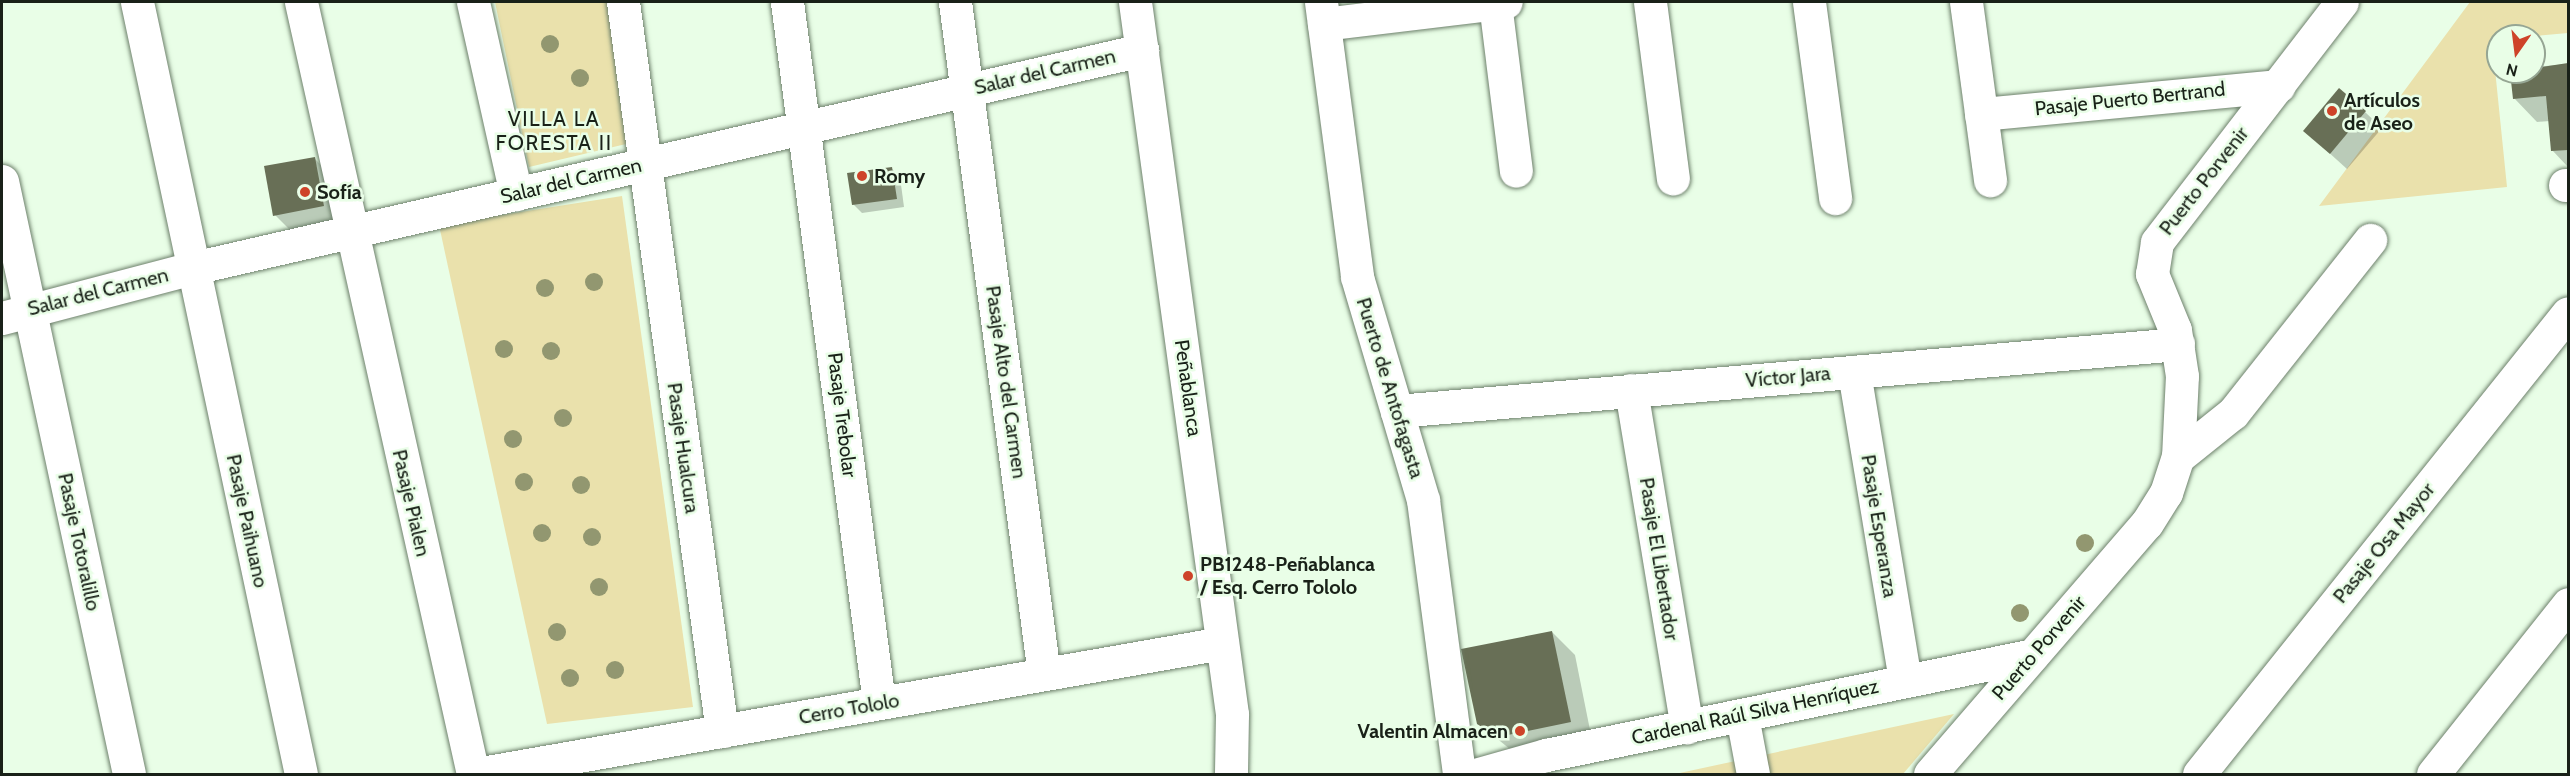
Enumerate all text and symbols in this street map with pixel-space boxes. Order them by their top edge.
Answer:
north arrow [2486,24,2546,84]
street label: Salar del Carmen [972,44,1118,100]
text: N [2504,59,2520,81]
street label: Pasaje Puerto Bertrand [2034,77,2226,121]
place label: Artículos de Aseo [2344,88,2420,135]
marker: Artículos de Aseo [2325,104,2339,118]
district label: VILLA LA FORESTA II [496,106,612,156]
street label: Puerto Porvenir [2154,122,2254,240]
street label: Salar del Carmen [498,153,644,209]
place label: Romy [874,164,925,188]
marker: Romy [855,169,869,183]
place label: Sofía [317,180,362,204]
marker: Sofía [298,185,312,199]
street label: Salar del Carmen [25,263,171,321]
street label: Pasaje Alto del Carmen [981,284,1031,480]
street label: Puerto de Antofagasta [1351,295,1429,481]
street label: Peñablanca [1169,338,1207,438]
street label: Pasaje Trebolar [822,351,862,479]
street label: Víctor Jara [1745,361,1831,393]
street label: Pasaje Hualcura [662,381,704,515]
street label: Pasaje Pialen [387,447,435,559]
street label: Pasaje Paihuano [221,452,273,590]
street label: Pasaje Esperanza [1856,453,1902,599]
street label: Pasaje Totoralillo [53,471,105,613]
street label: Pasaje El Libertador [1634,476,1684,642]
street label: Pasaje Osa Mayor [2328,478,2440,608]
place label: PB1248-Peñablanca / Esq. Cerro Tololo [1200,552,1375,599]
marker: PB1248-Peñablanca / Esq. Cerro Tololo [1181,569,1195,583]
street label: Puerto Porvenir [1987,591,2091,705]
street label: Cardenal Raúl Silva Henríquez [1629,674,1881,750]
street label: Cerro Tololo [797,688,901,730]
place label: Valentin Almacen [1358,719,1508,743]
marker: Valentin Almacen [1513,724,1527,738]

